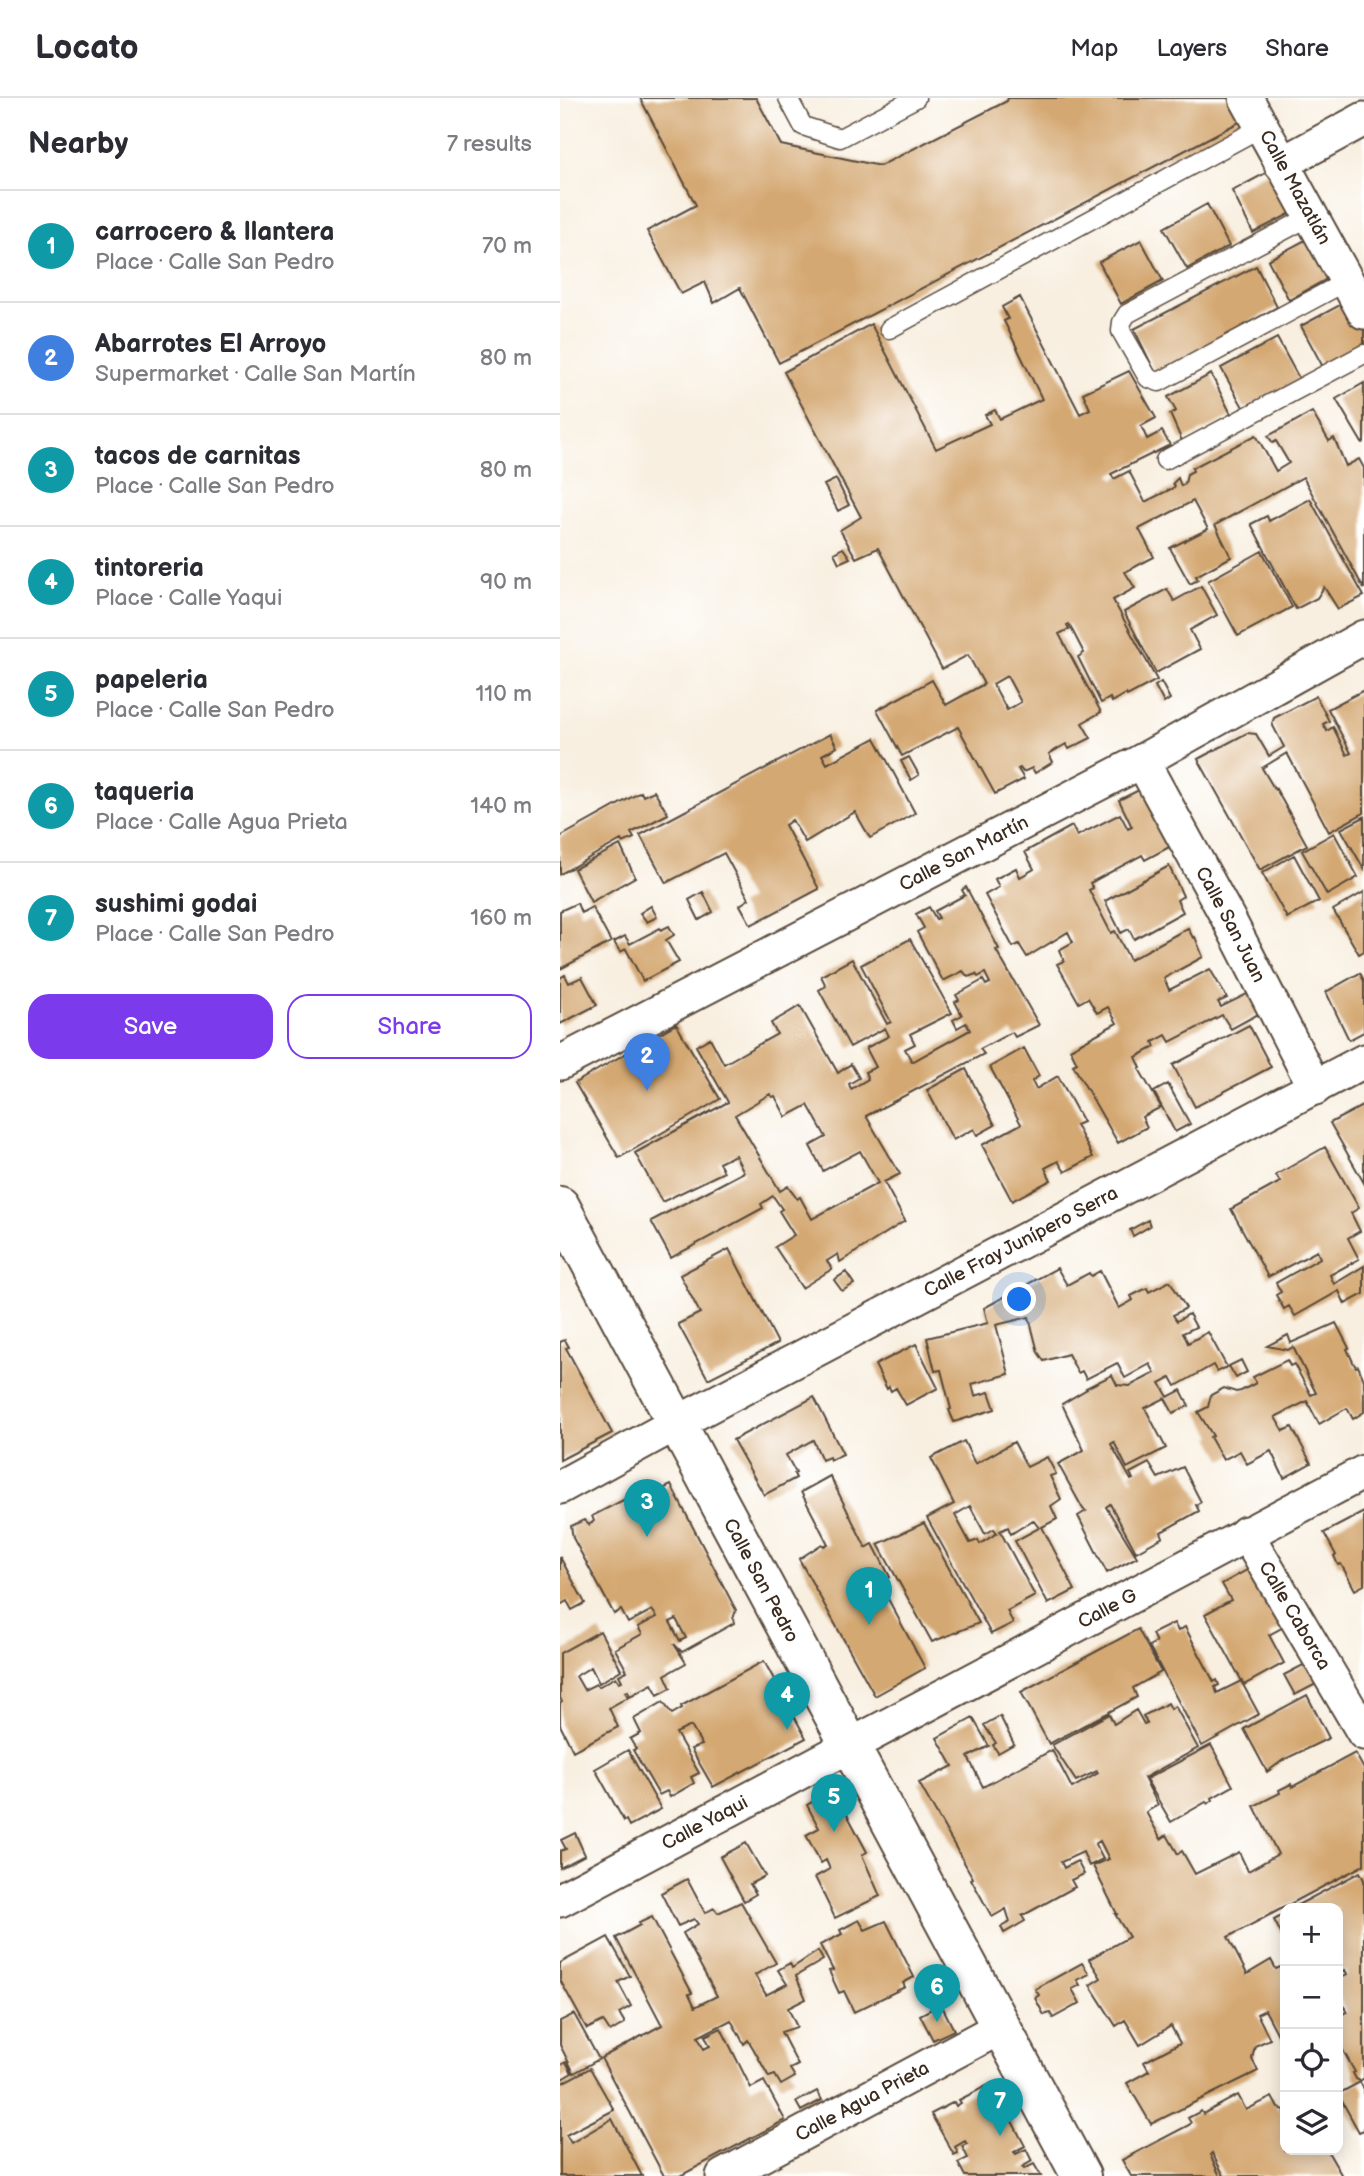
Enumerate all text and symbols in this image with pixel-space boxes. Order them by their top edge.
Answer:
text: Locato [35,28,139,68]
text: Map [1070,34,1118,63]
text: Layers [1156,34,1227,63]
text: Share [1265,34,1329,63]
text: Nearby [28,126,128,162]
street label: Calle Mazatlán [1254,126,1336,249]
text: 7 results [447,130,532,158]
text: carrocero & llantera [95,217,335,248]
text: 1 [46,232,56,260]
text: 70 m [482,232,532,260]
text: Place · Calle San Pedro [95,248,335,276]
text: Abarrotes El Arroyo [95,329,326,360]
text: 2 [44,344,58,372]
text: 80 m [480,344,532,372]
text: Supermarket · Calle San Martín [95,360,416,388]
text: tacos de carnitas [95,441,301,472]
text: 3 [44,456,58,484]
text: 80 m [480,456,532,484]
text: Place · Calle San Pedro [95,472,335,500]
text: tintoreria [95,553,204,584]
text: 4 [44,568,58,596]
text: 90 m [480,568,532,596]
text: Place · Calle Yaqui [95,584,282,612]
text: papeleria [95,665,208,696]
text: 5 [44,680,58,708]
text: 110 m [475,680,532,708]
text: Place · Calle San Pedro [95,696,335,724]
text: taqueria [95,777,194,808]
text: 6 [44,792,58,820]
text: 140 m [470,792,532,820]
text: Place · Calle Agua Prieta [95,808,348,836]
street label: Calle San Martín [895,810,1032,896]
street label: Calle San Juan [1191,863,1271,986]
text: sushimi godai [95,889,257,920]
text: 7 [45,904,57,932]
text: 160 m [470,904,532,932]
text: Place · Calle San Pedro [95,920,335,948]
button: Save [28,994,273,1059]
button: Share [287,994,532,1059]
pin: 2 [624,1033,670,1091]
street label: Calle Fray Junípero Serra [920,1181,1122,1302]
your location [1002,1282,1036,1316]
pin: 3 [624,1479,670,1537]
street label: Calle San Pedro [718,1514,804,1646]
street label: Calle Caborca [1254,1557,1336,1674]
pin: 1 [846,1567,892,1625]
street label: Calle G [1074,1584,1141,1634]
pin: 4 [764,1672,810,1730]
pin: 5 [811,1774,857,1832]
street label: Calle Yaqui [658,1791,752,1855]
map controls [1280,1903,1343,2155]
button: + [1280,1903,1343,1966]
pin: 6 [914,1964,960,2022]
button: − [1280,1966,1343,2029]
button: locate [1280,2029,1343,2092]
street label: Calle Agua Prieta [791,2056,933,2147]
pin: 7 [977,2078,1023,2136]
button: layers [1280,2092,1343,2155]

